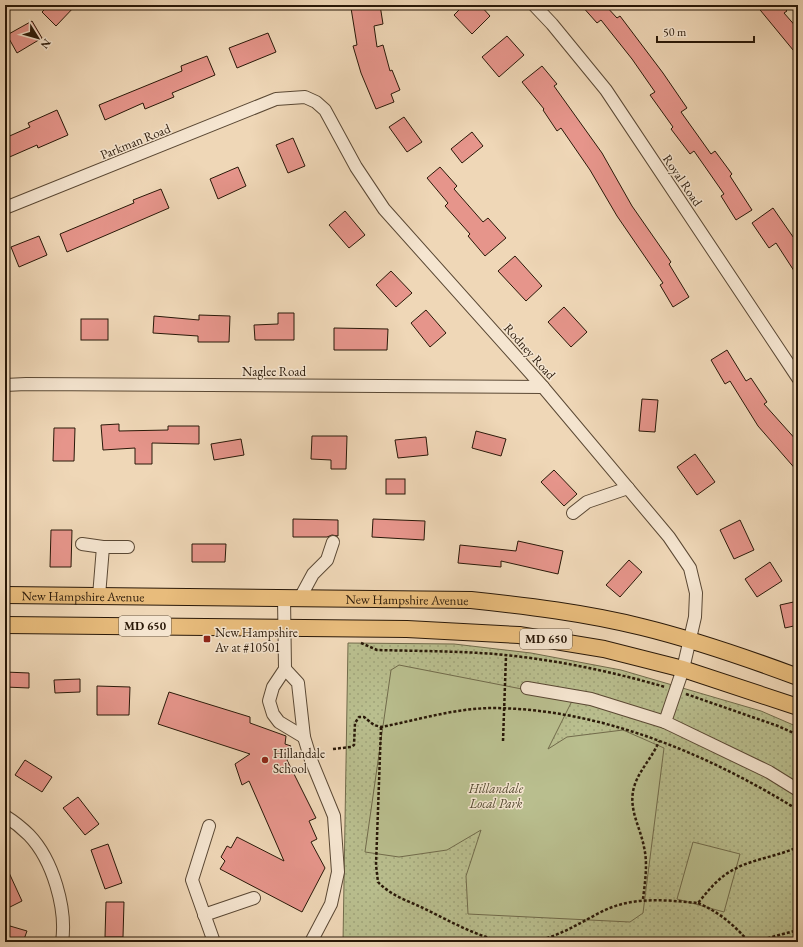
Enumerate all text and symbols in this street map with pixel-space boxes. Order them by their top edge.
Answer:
north arrow [18,18,58,58]
scale bar [657,18,754,44]
text: 50 m [663,24,687,40]
text: N [38,36,54,52]
street label: Parkman Road [98,120,173,163]
street label: Royal Road [659,151,706,210]
street label: Rodney Road [500,320,560,383]
street label: Naglee Road [242,363,306,380]
street label: New Hampshire Avenue [21,587,145,605]
street label: New Hampshire Avenue [345,591,469,609]
road number: MD 650 [119,616,171,636]
place label: New Hampshire Av at #10501 [214,624,298,656]
road number: MD 650 [520,629,572,649]
marker: New Hampshire Av at #10501 [202,634,212,644]
place label: Hillandale School [273,745,325,777]
marker: Hillandale School [260,755,270,765]
park label: Hillandale Local Park [468,780,524,812]

